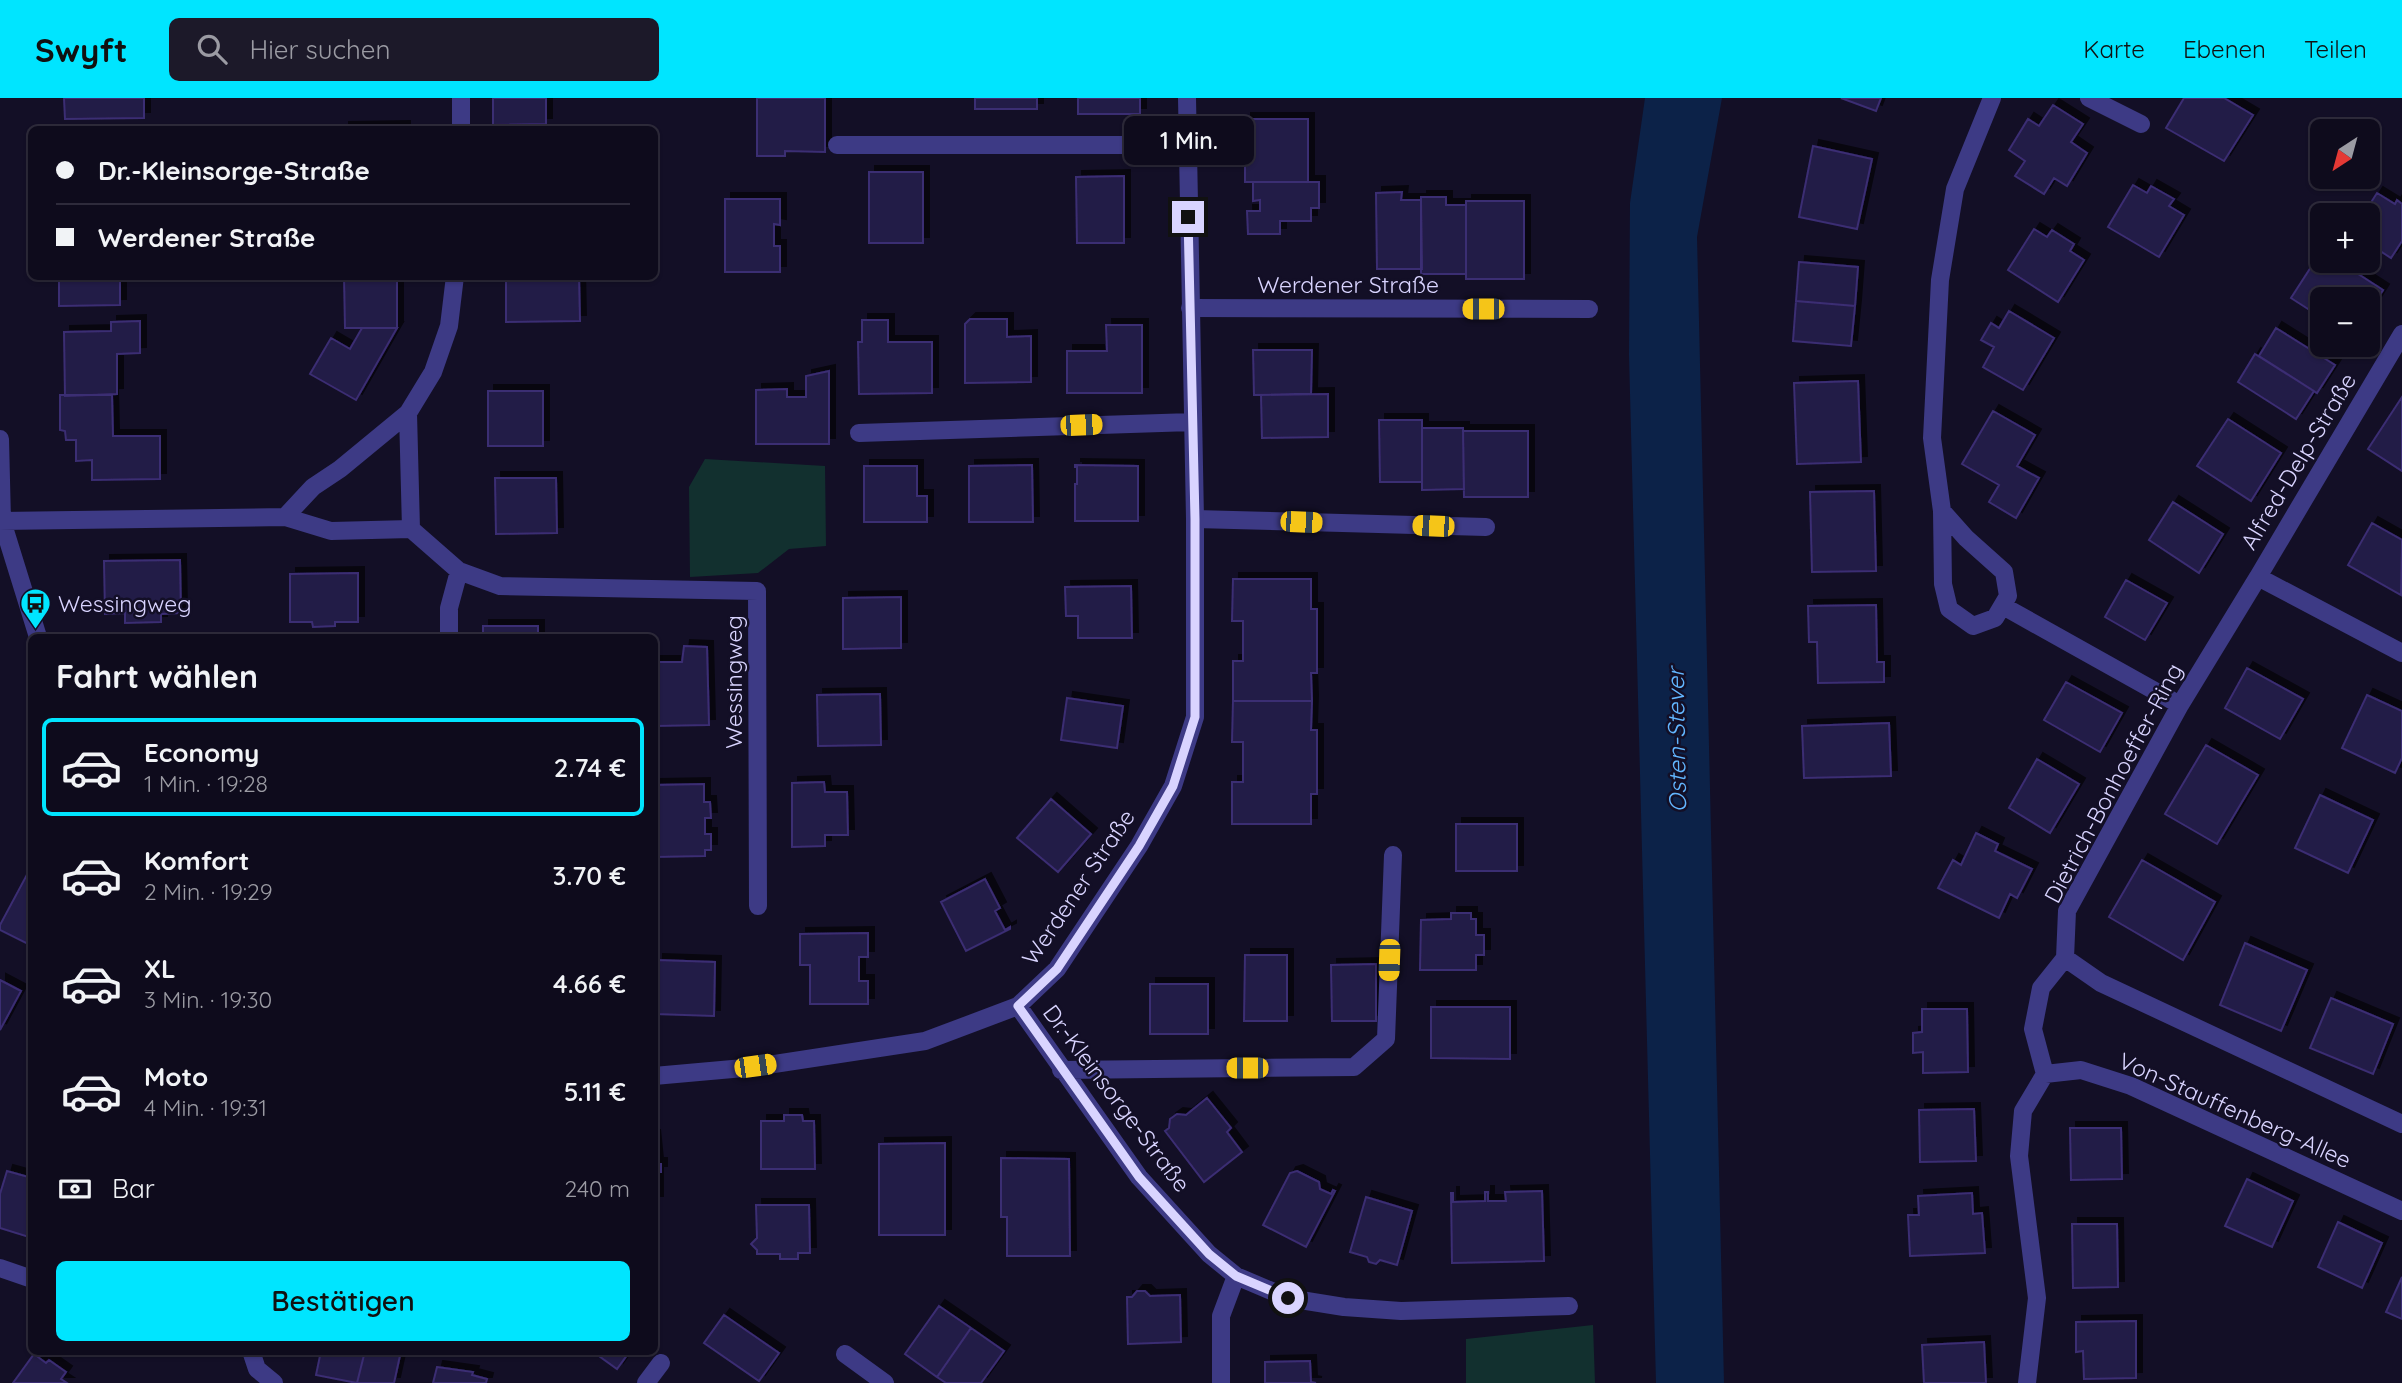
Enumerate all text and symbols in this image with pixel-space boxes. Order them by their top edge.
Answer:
search box [169,18,659,81]
text: Swyft [35,29,127,70]
icon: search [193,30,231,68]
text: Hier suchen [249,33,390,66]
text: Karte [2083,34,2145,64]
text: Ebenen [2183,34,2266,64]
text: Teilen [2304,34,2367,64]
callout: 1 Min. [1123,116,1253,164]
north arrow [2310,119,2380,189]
map controls [2310,119,2380,357]
text: 1 Min. [1160,126,1218,155]
text: Dr.-Kleinsorge-Straße [98,154,370,187]
route end [1172,201,1204,233]
button: + [2310,203,2380,273]
text: Werdener Straße [98,221,315,254]
street label: Werdener Straße [1257,270,1439,299]
button: − [2310,287,2380,357]
car [1463,299,1505,320]
street label: Alfred-Delp-Straße [2234,367,2362,555]
car [1060,414,1103,436]
car [1280,511,1323,533]
car [1412,515,1455,537]
bus stop icon: Wessingweg [18,586,52,630]
place label: Wessingweg [58,589,192,618]
street label: Wessingweg [719,615,748,749]
text: Fahrt wählen [56,656,258,696]
street label: Dietrich-Bonhoeffer-Ring [2037,658,2189,908]
water label: Osten-Stever [1660,665,1692,813]
icon: car [60,736,123,799]
text: Economy [144,736,259,769]
text: 2.74 € [554,751,626,784]
text: 1 Min. · 19:28 [144,769,268,798]
street label: Werdener Straße [1015,804,1141,970]
icon: car [60,844,123,907]
text: Komfort [144,844,249,877]
text: 3.70 € [553,859,626,892]
text: 2 Min. · 19:29 [144,877,273,906]
car [1378,939,1401,981]
icon: car [60,952,123,1015]
text: XL [144,952,176,985]
text: 4.66 € [553,967,626,1000]
text: 3 Min. · 19:30 [144,985,272,1014]
street label: Dr.-Kleinsorge-Straße [1037,999,1197,1197]
street label: Von-Stauffenberg-Allee [2114,1046,2356,1174]
car [733,1053,778,1079]
car [1227,1058,1269,1079]
icon: car [60,1060,123,1123]
text: Moto [144,1060,208,1093]
text: 5.11 € [564,1075,626,1108]
text: 4 Min. · 19:31 [144,1093,267,1122]
icon: cash [56,1170,94,1208]
text: Bar [112,1172,155,1205]
text: 240 m [565,1174,630,1203]
button: Bestätigen [56,1261,630,1341]
route start [1272,1282,1304,1314]

